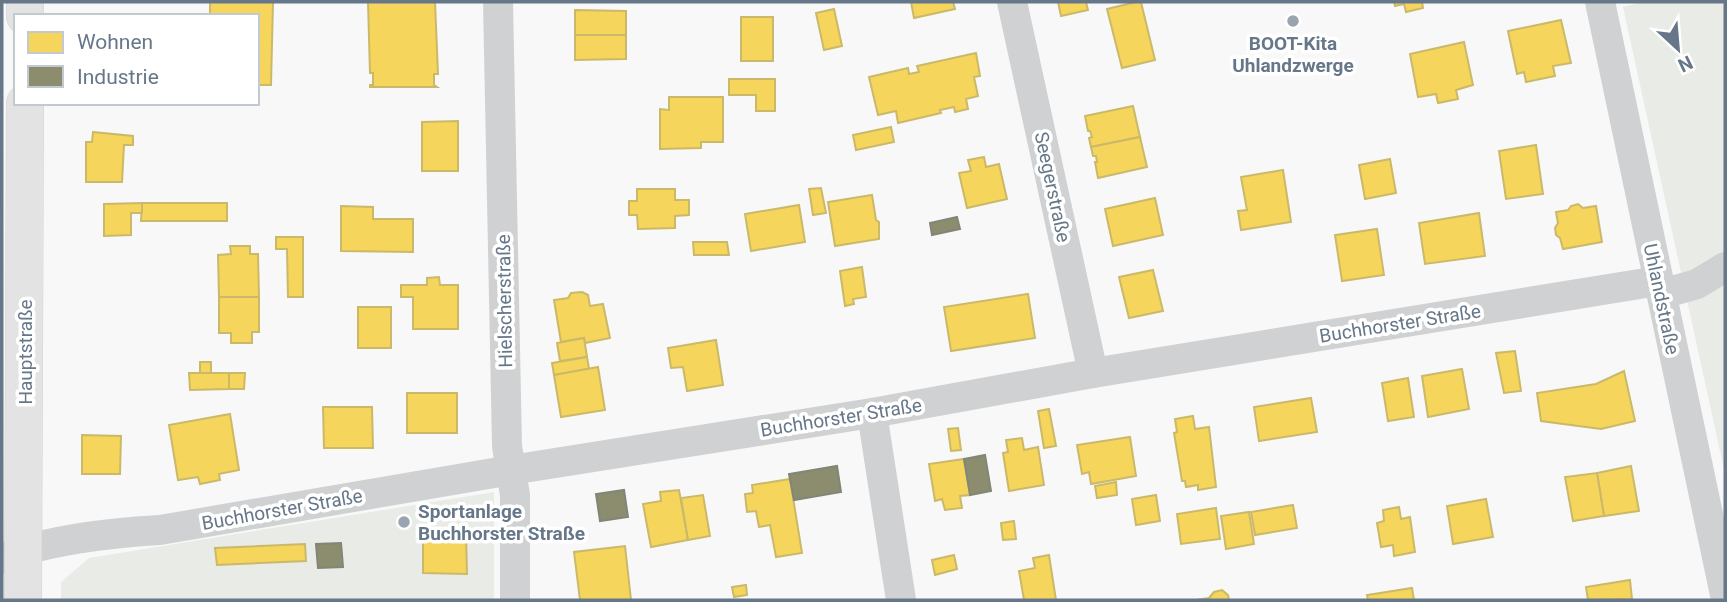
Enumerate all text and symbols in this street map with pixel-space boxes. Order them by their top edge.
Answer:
marker: BOOT-Kita Uhlandzwerge [1285,13,1301,29]
legend [14,14,259,105]
north arrow [1643,14,1713,84]
text: Wohnen [77,30,153,54]
place label: BOOT-Kita Uhlandzwerge [1232,32,1354,77]
text: N [1674,51,1696,77]
text: Industrie [77,65,159,89]
street label: Seegerstraße [1030,130,1075,244]
street label: Hielscherstraße [492,234,517,368]
street label: Uhlandstraße [1639,242,1684,357]
street label: Hauptstraße [14,299,37,405]
street label: Buchhorster Straße [1318,299,1482,348]
street label: Buchhorster Straße [759,393,923,442]
street label: Buchhorster Straße [200,484,364,535]
place label: Sportanlage Buchhorster Straße [418,500,585,545]
marker: Sportanlage Buchhorster Straße [396,514,412,530]

